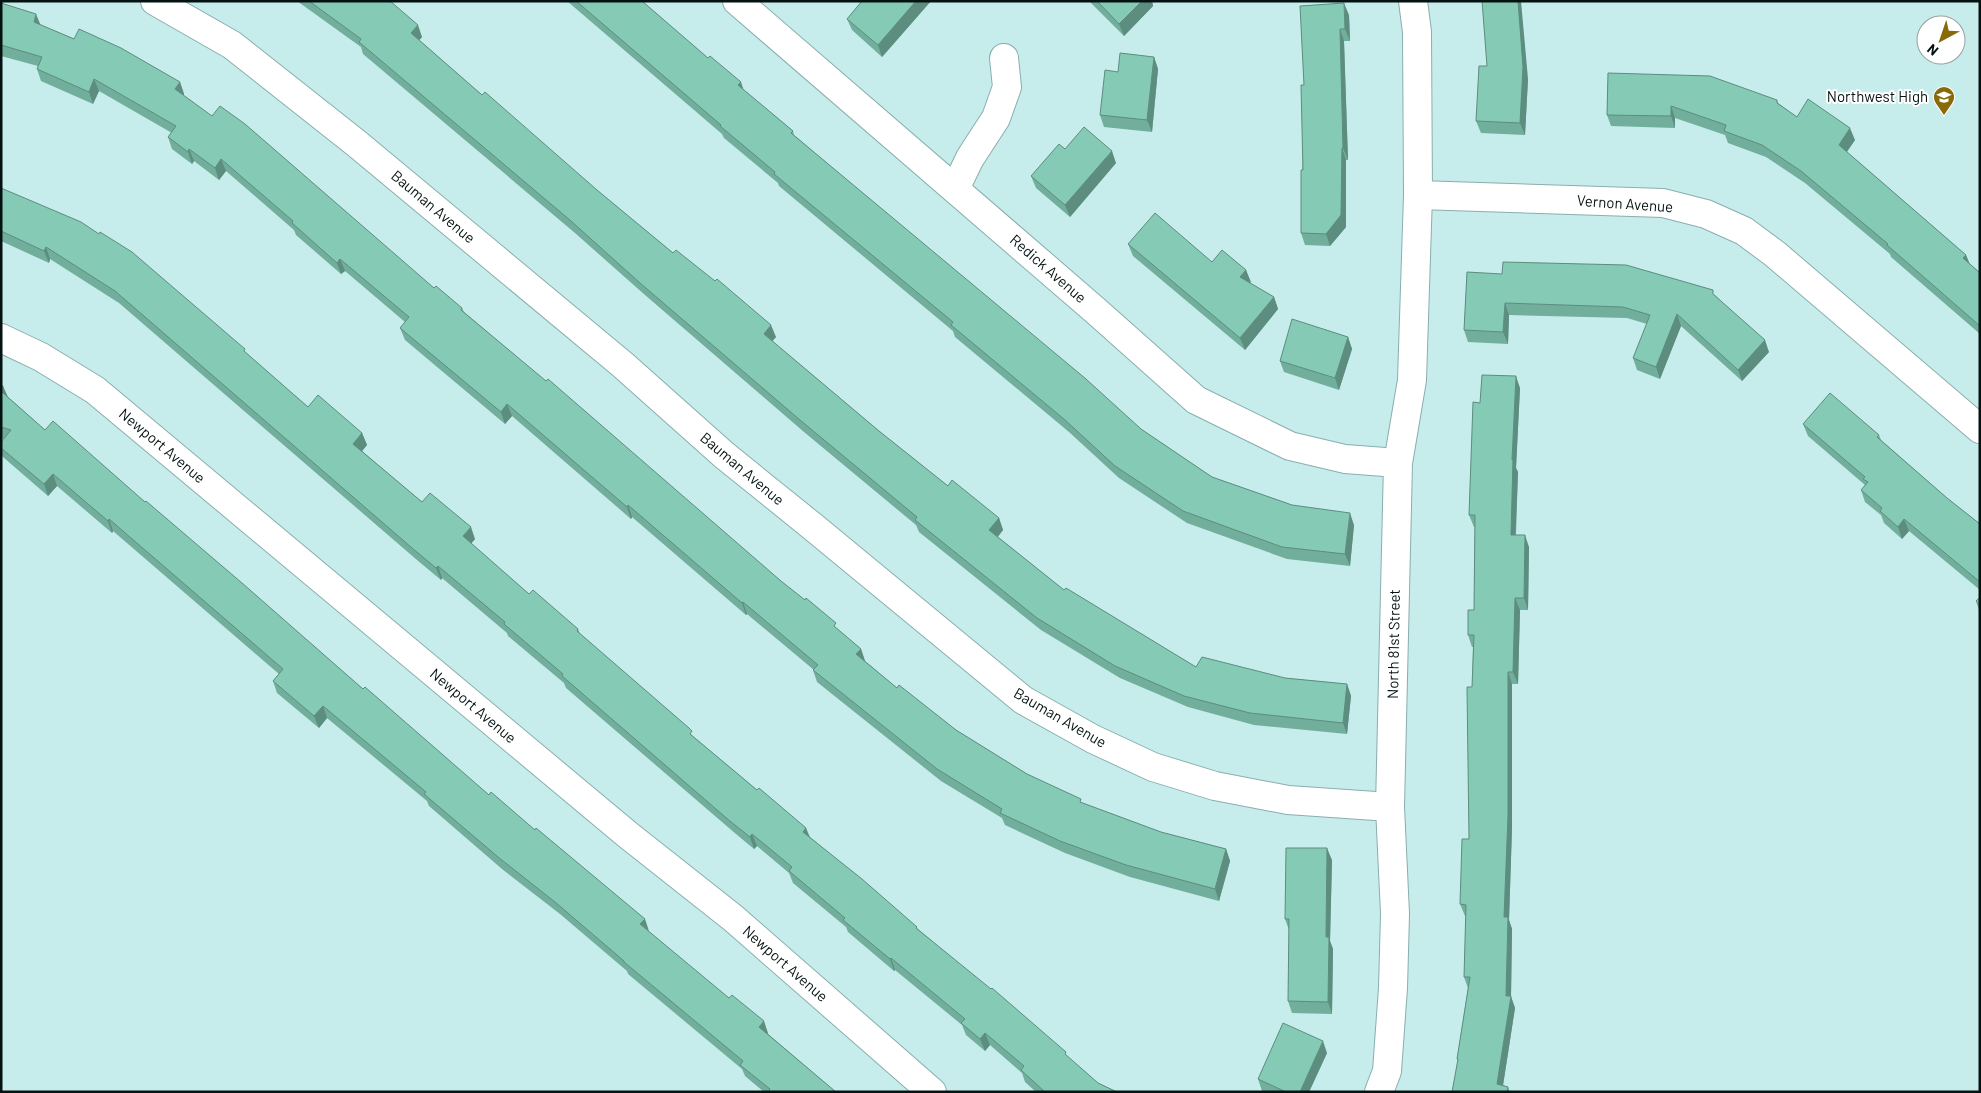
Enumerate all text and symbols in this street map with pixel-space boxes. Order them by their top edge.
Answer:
north arrow [1916,15,1966,65]
text: N [1923,41,1941,60]
school or university icon: Northwest High [1932,85,1956,116]
place label: Northwest High [1827,87,1928,105]
street label: Bauman Avenue [388,166,479,247]
street label: Vernon Avenue [1576,191,1674,215]
street label: Redick Avenue [1007,230,1090,306]
street label: Newport Avenue [116,404,209,486]
street label: Bauman Avenue [697,428,788,509]
street label: North 81st Street [1383,589,1403,699]
street label: Newport Avenue [427,664,520,746]
street label: Bauman Avenue [1011,683,1110,751]
street label: Newport Avenue [739,921,832,1005]

